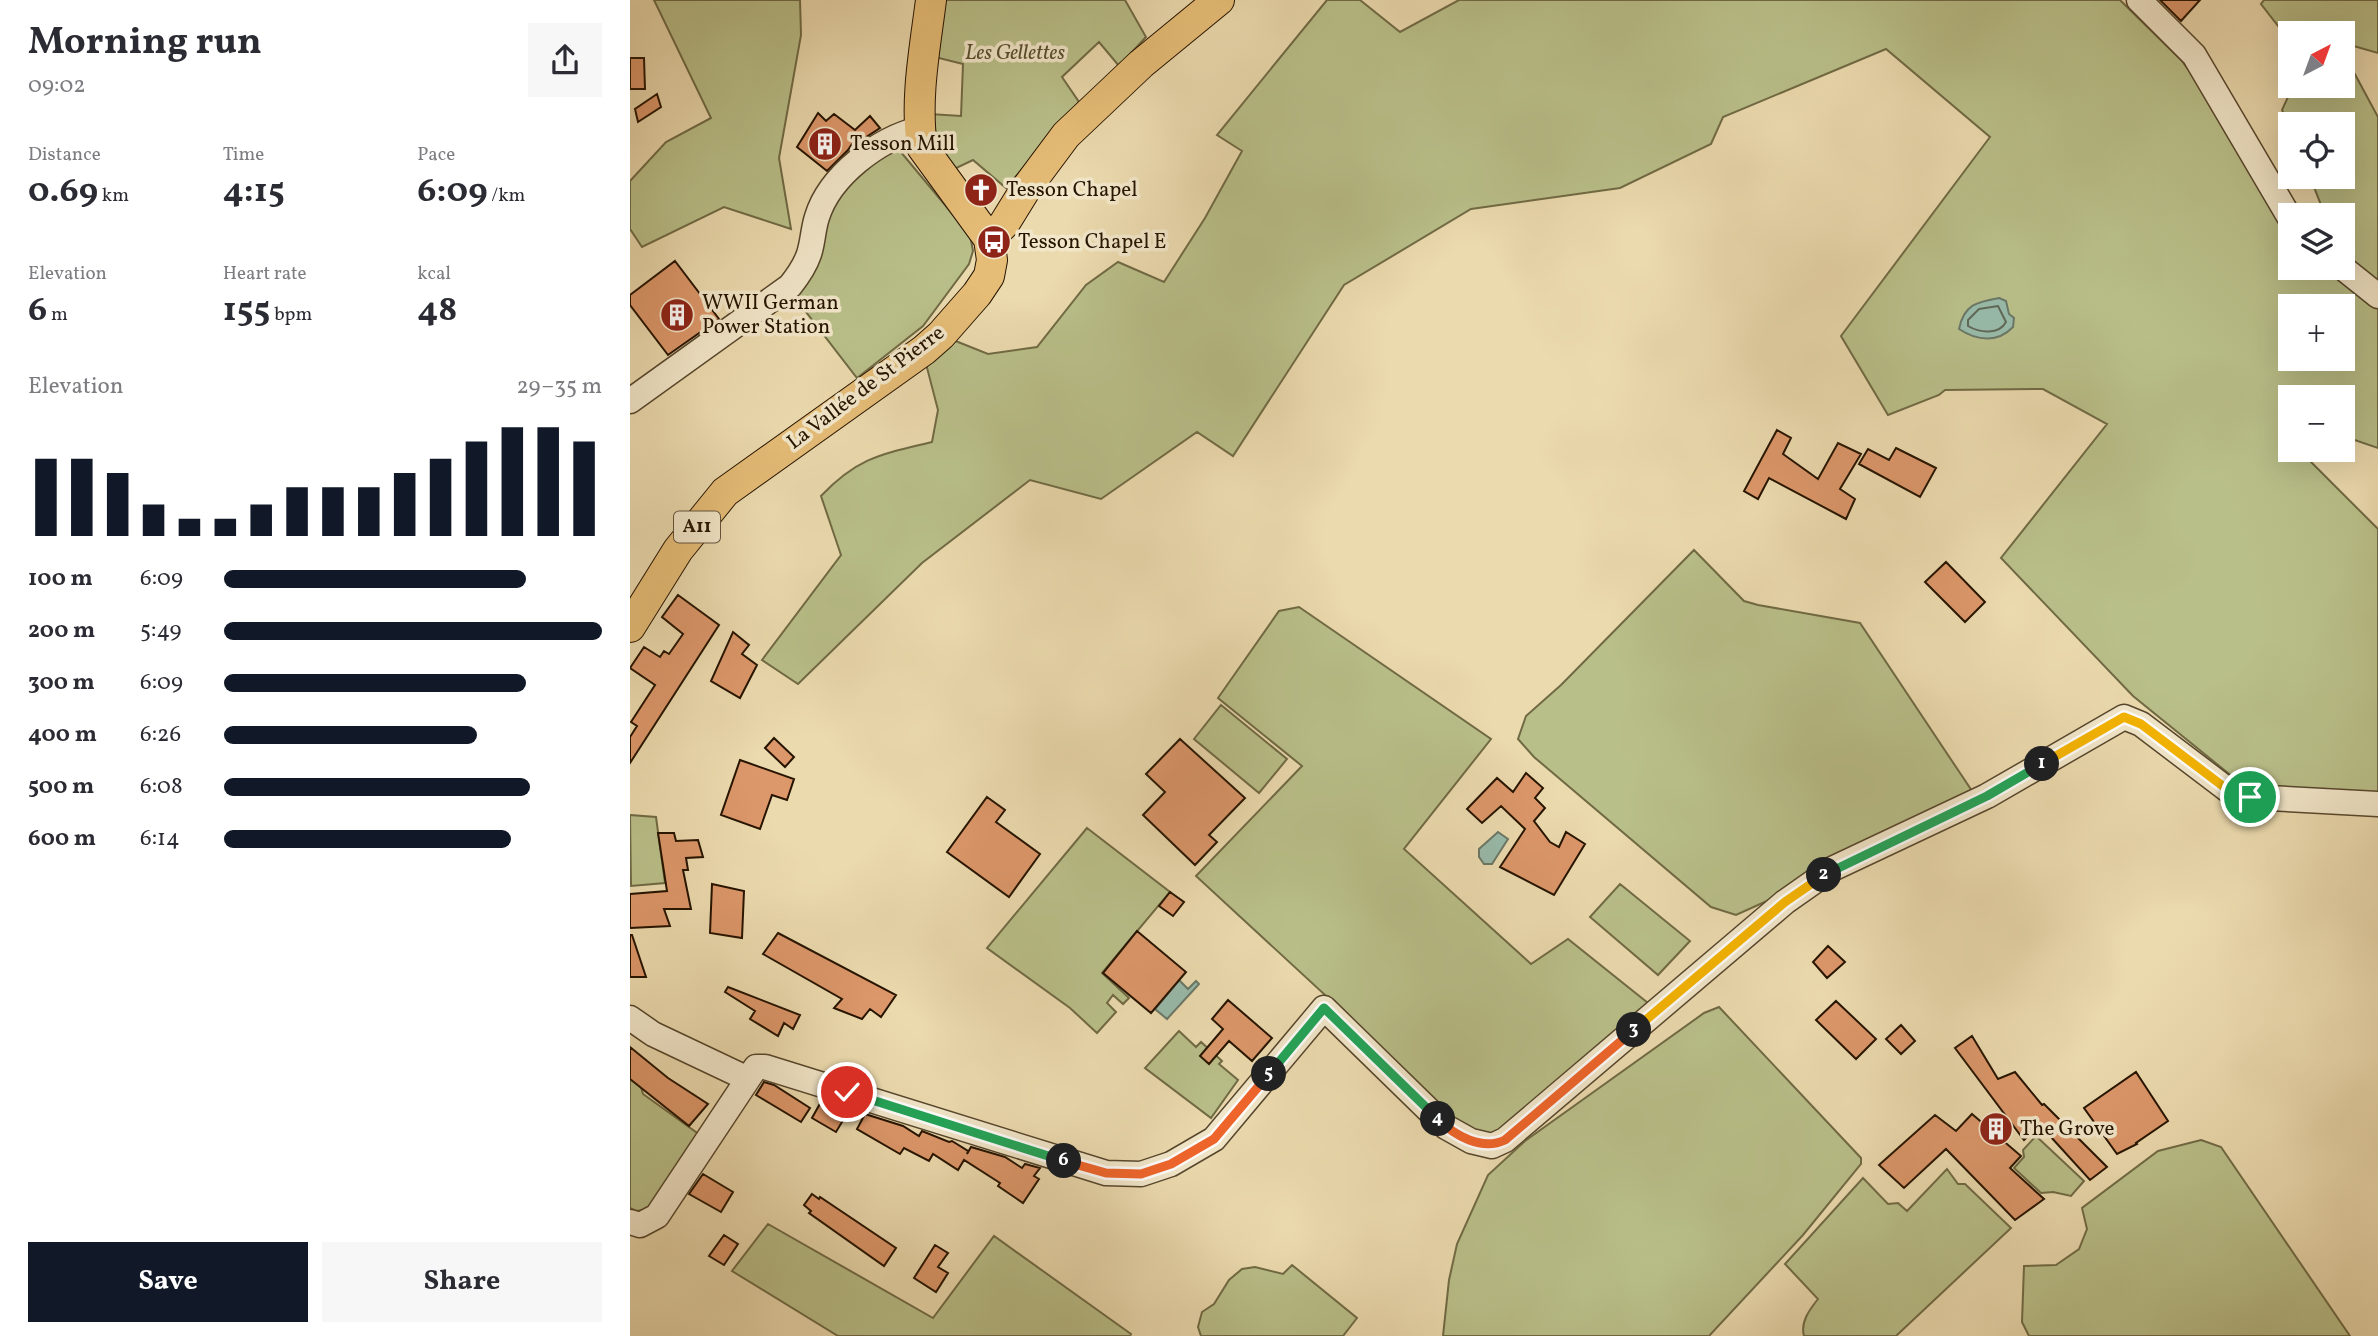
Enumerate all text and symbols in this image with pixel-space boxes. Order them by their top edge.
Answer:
text: Morning run [28,17,262,70]
north arrow [2278,21,2356,98]
map controls [2278,21,2355,462]
button: share [528,23,602,97]
park label: Les Gellettes [965,39,1065,68]
text: 09:02 [28,70,86,102]
button: locate [2278,112,2355,189]
building icon: Tesson Mill [806,125,844,163]
place label: Tesson Mill [850,130,955,159]
text: Distance [28,142,101,168]
text: Time [223,142,264,168]
text: Pace [417,142,455,168]
text: 0.69 [28,168,98,216]
text: 4:15 [223,168,285,216]
text: 6:09 [417,168,488,216]
church icon: Tesson Chapel [962,171,1000,209]
place label: Tesson Chapel [1006,176,1138,205]
text: km [98,183,129,209]
text: /km [488,183,525,209]
button: layers [2278,203,2355,280]
bus stop icon: Tesson Chapel E [975,223,1013,261]
place label: Tesson Chapel E [1018,228,1166,257]
text: Elevation [28,261,107,287]
text: Heart rate [223,261,307,287]
text: kcal [417,261,451,287]
text: 6 [28,287,47,335]
text: 155 [223,287,270,335]
text: 48 [417,287,457,335]
place label: WWII German Power Station [702,289,839,342]
button: + [2278,294,2355,371]
building icon: WWII German Power Station [658,296,696,334]
text: m [47,302,68,328]
text: bpm [270,302,312,328]
street label: La Vallée de St Pierre [781,319,951,457]
text: Elevation [28,371,124,403]
text: 29–35 m [516,371,602,403]
button: − [2278,385,2355,462]
road number: A11 [674,512,720,542]
text: 100 m [28,563,93,595]
text: 6:09 [140,563,183,595]
text: 200 m [28,615,95,647]
text: 5:49 [140,615,181,647]
text: 300 m [28,667,95,699]
text: 6:09 [140,667,183,699]
text: 400 m [28,719,97,751]
text: 6:26 [140,719,181,751]
pin: 1 [2024,746,2060,782]
text: 1 [2038,750,2045,776]
pin [2220,767,2280,827]
text: 500 m [28,771,94,803]
text: 6:08 [140,771,183,803]
icon: arrive [2231,778,2269,816]
text: 600 m [28,823,96,855]
text: 6:14 [140,823,180,855]
pin: 2 [1806,858,1842,892]
text: 2 [1819,861,1828,887]
pin: 3 [1616,1012,1651,1048]
text: 3 [1629,1016,1638,1042]
pin: 5 [1252,1056,1286,1092]
text: 5 [1264,1060,1273,1086]
pin [817,1062,877,1122]
icon: check [828,1073,866,1111]
pin: 4 [1420,1102,1456,1136]
text: 4 [1432,1105,1443,1131]
building icon: The Grove [1977,1110,2015,1148]
place label: The Grove [2020,1115,2115,1144]
pin: 6 [1046,1144,1082,1178]
text: 6 [1058,1147,1069,1173]
button: Save [28,1242,308,1322]
button: Share [322,1242,602,1322]

